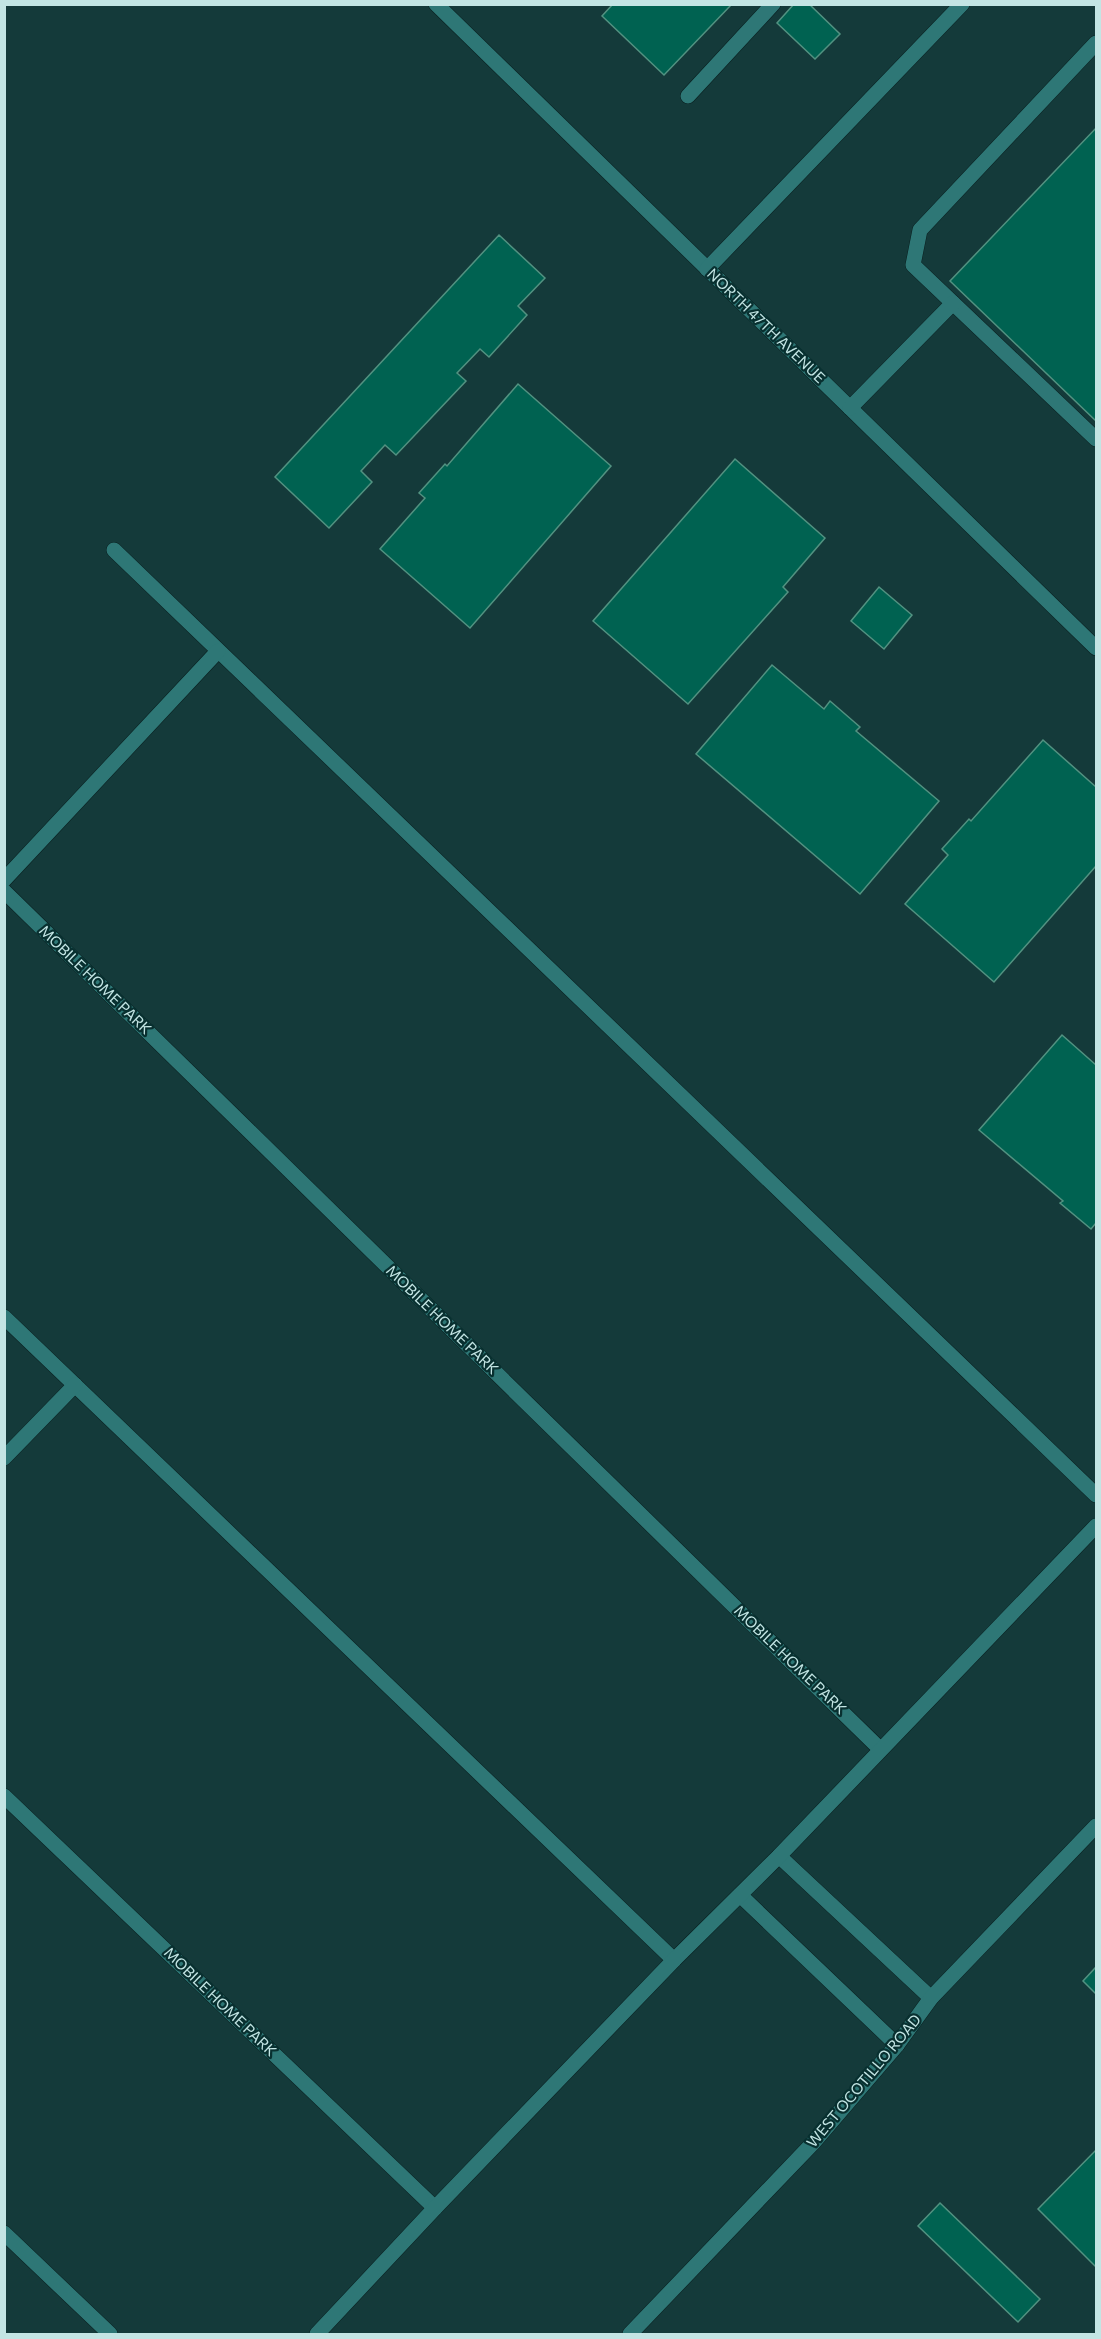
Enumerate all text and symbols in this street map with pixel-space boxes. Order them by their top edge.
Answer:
street label: NORTH 47TH AVENUE [704,264,829,386]
street label: MOBILE HOME PARK [36,921,156,1038]
street label: MOBILE HOME PARK [383,1261,503,1378]
street label: MOBILE HOME PARK [731,1601,851,1718]
street label: MOBILE HOME PARK [161,1943,281,2060]
street label: WEST OCOTILLO ROAD [802,2010,924,2151]

